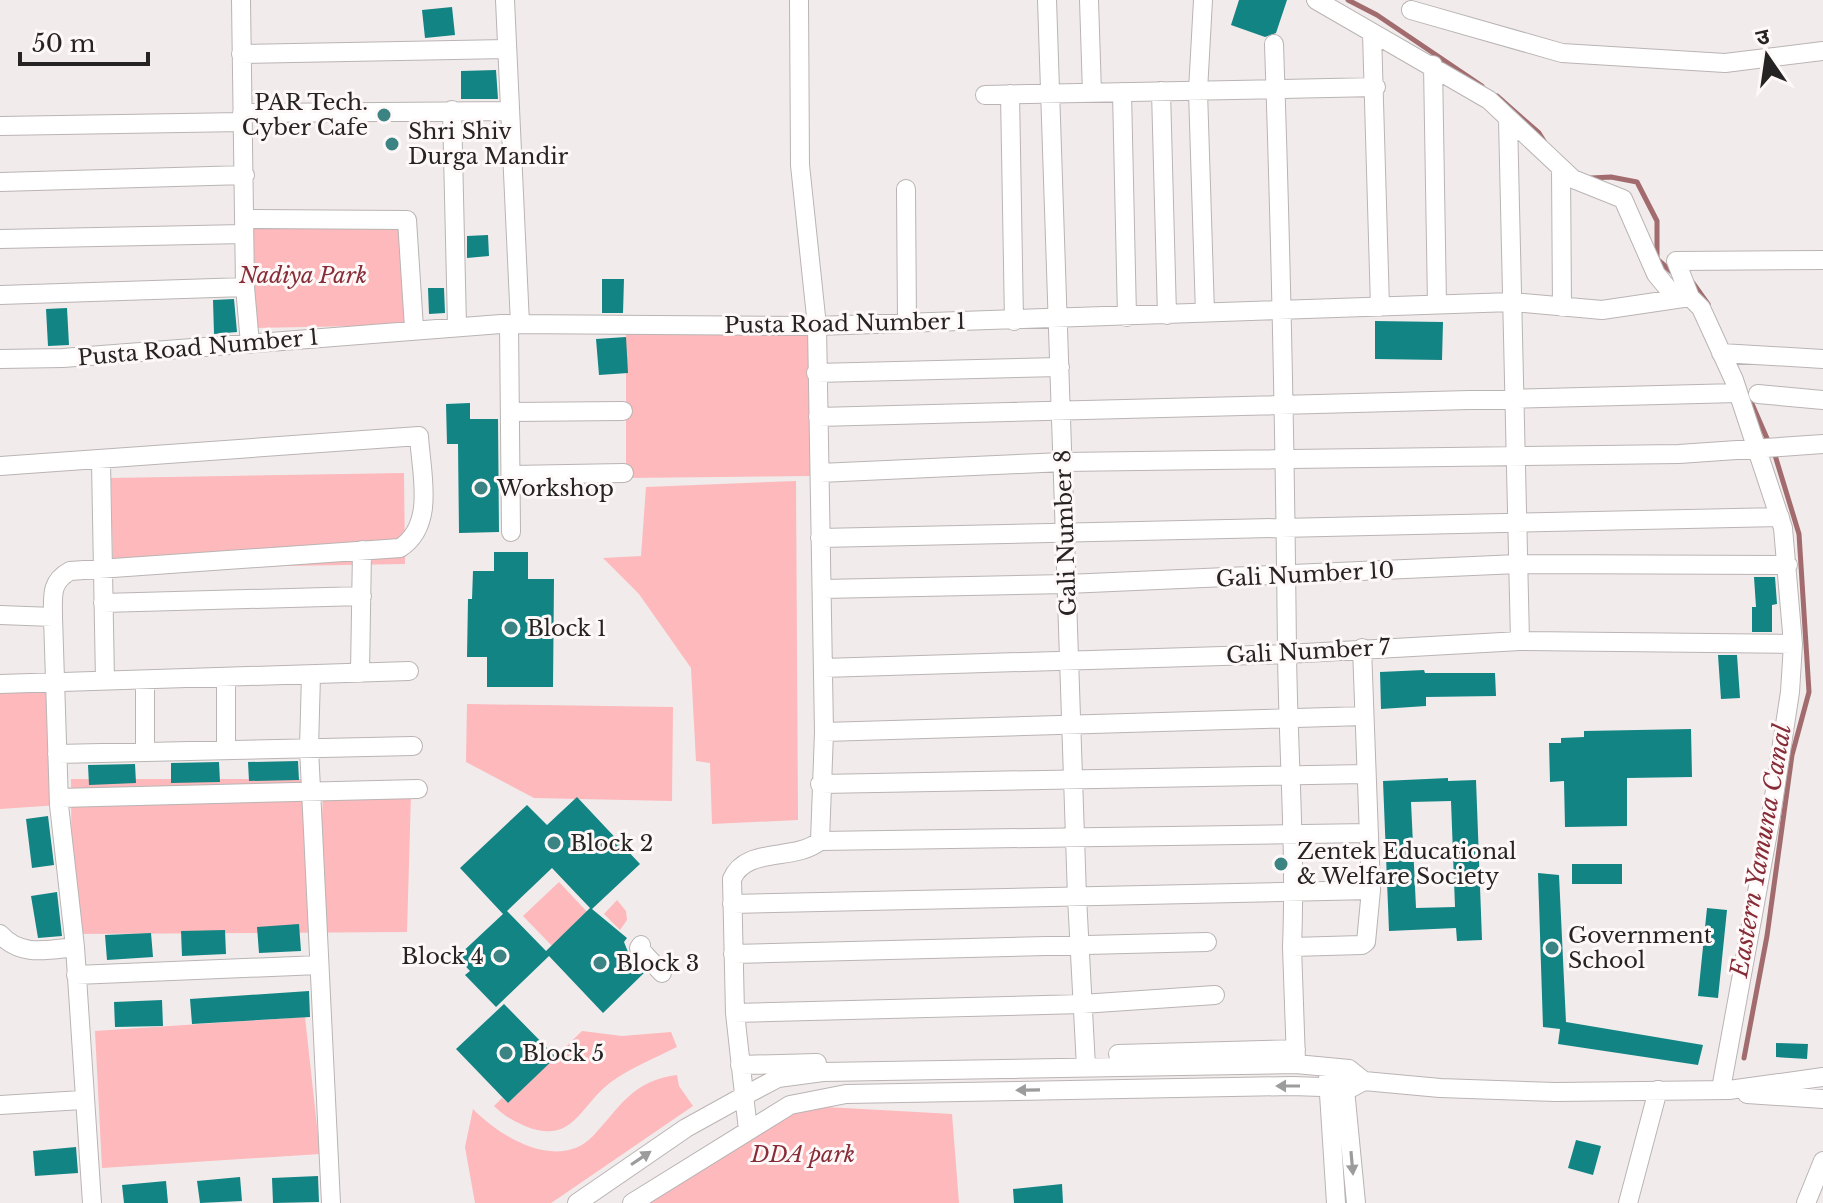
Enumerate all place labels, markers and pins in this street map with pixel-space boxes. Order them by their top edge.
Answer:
place label: PAR Tech. Cyber Cafe [242,89,368,141]
marker: PAR Tech. Cyber Cafe [375,106,393,124]
place label: Shri Shiv Durga Mandir [408,118,569,170]
marker: Shri Shiv Durga Mandir [383,135,401,153]
place label: Workshop [496,475,614,502]
marker: Workshop [472,479,490,497]
place label: Block 1 [527,615,607,642]
marker: Block 1 [502,619,520,637]
place label: Block 2 [570,830,653,857]
marker: Block 2 [545,834,563,852]
place label: Zentek Educational & Welfare Society [1297,838,1516,890]
marker: Zentek Educational & Welfare Society [1272,855,1290,873]
place label: Government School [1568,922,1713,974]
marker: Government School [1543,939,1561,957]
place label: Block 4 [401,943,484,970]
marker: Block 4 [491,947,509,965]
place label: Block 3 [616,950,699,977]
marker: Block 3 [591,954,609,972]
place label: Block 5 [522,1040,604,1067]
marker: Block 5 [497,1044,515,1062]

